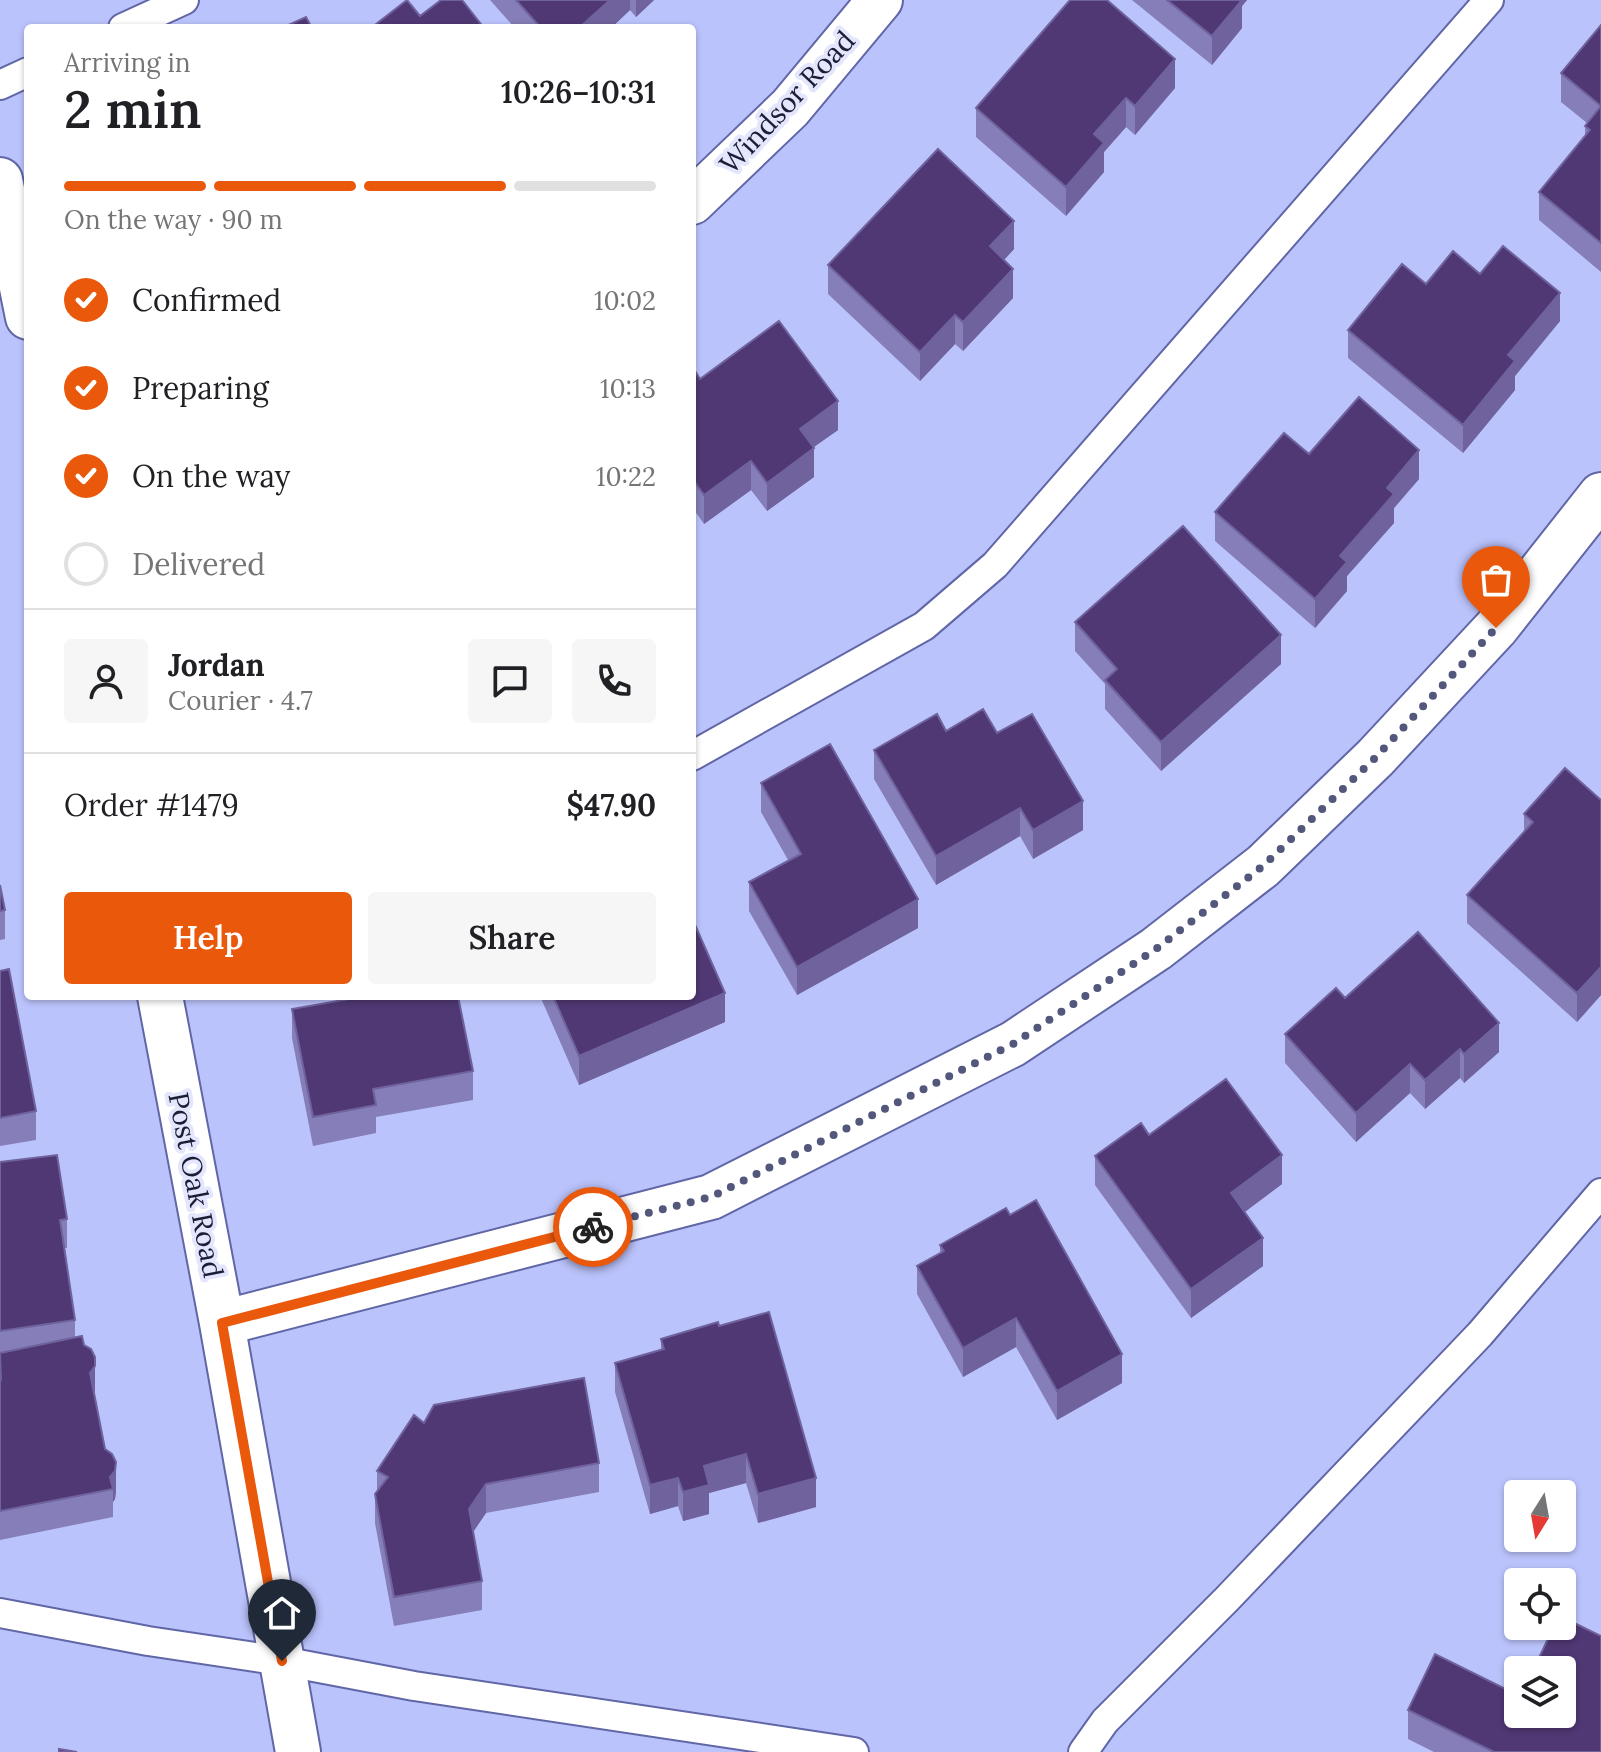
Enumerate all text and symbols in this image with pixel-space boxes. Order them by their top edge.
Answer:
street label: Windsor Road [712,23,862,181]
text: Arriving in [64,46,191,79]
text: 10:26–10:31 [501,73,656,111]
text: 2 min [64,76,202,142]
text: On the way · 90 m [64,203,283,236]
icon: check [64,278,108,322]
text: Confirmed [132,281,281,319]
text: 10:02 [594,284,656,317]
icon: check [64,366,108,410]
text: Preparing [132,369,269,407]
text: 10:13 [600,372,656,405]
icon: check [64,454,108,498]
text: On the way [132,457,290,495]
text: 10:22 [596,460,656,493]
text: Delivered [132,545,265,583]
pin [1462,546,1530,628]
icon: bag [1474,558,1518,602]
button: person [64,639,148,723]
button: chat [468,639,552,723]
button: phone [572,639,656,723]
text: Jordan [168,646,265,684]
text: Courier · 4.7 [168,684,313,717]
text: Order #1479 [64,786,239,824]
text: $47.90 [566,786,656,824]
button: Help [64,892,352,984]
button: Share [368,892,656,984]
street label: Post Oak Road [160,1089,232,1281]
courier [553,1187,633,1267]
icon: bike [571,1205,615,1249]
north arrow [1504,1480,1576,1552]
map controls [1504,1480,1576,1728]
button: locate [1504,1568,1576,1640]
pin [248,1579,316,1661]
icon: home [260,1591,304,1635]
button: layers [1504,1656,1576,1728]

